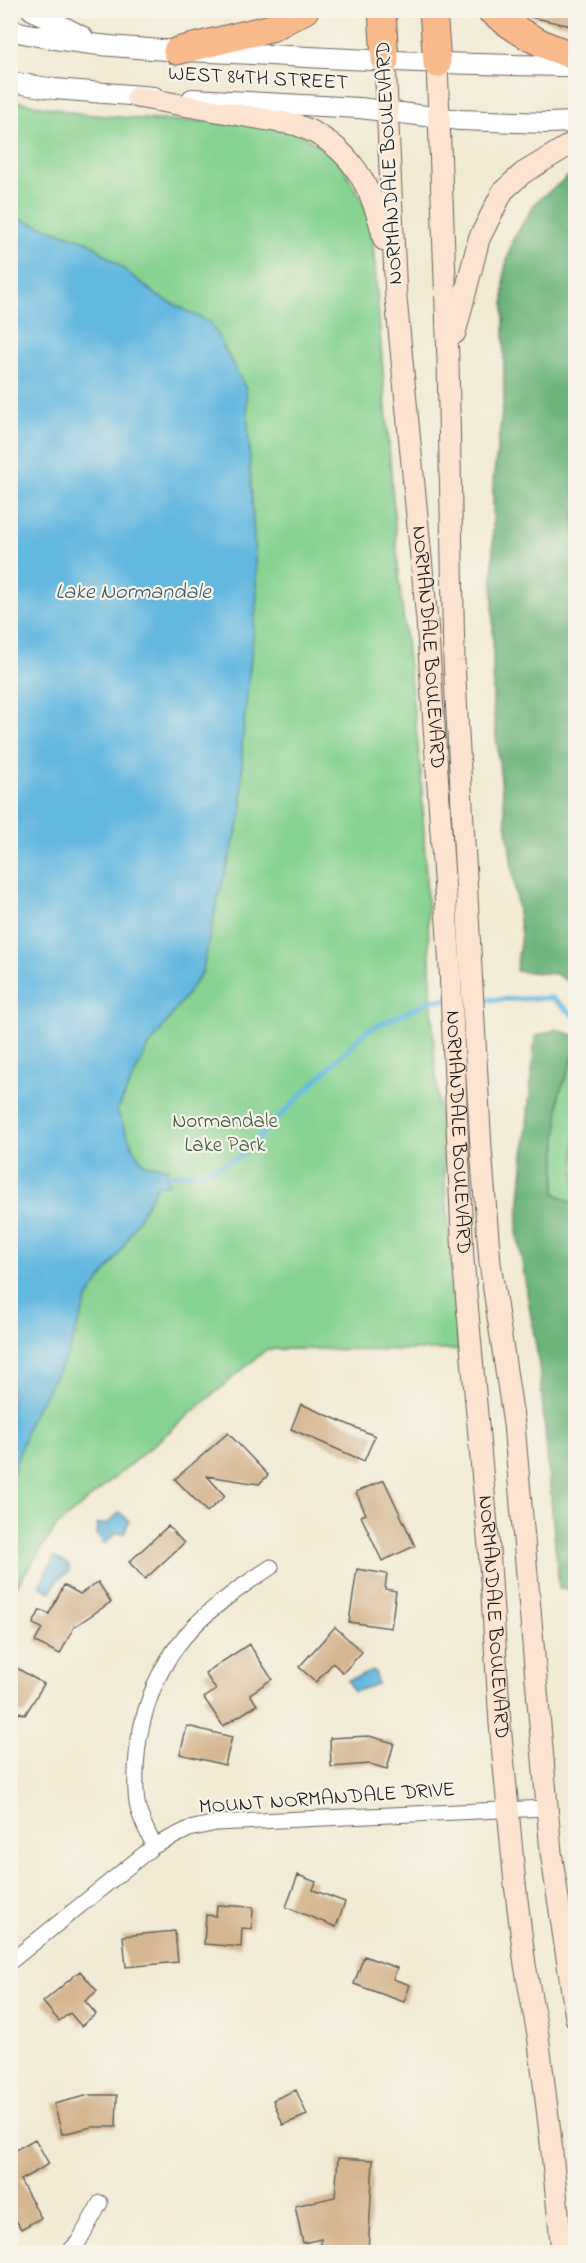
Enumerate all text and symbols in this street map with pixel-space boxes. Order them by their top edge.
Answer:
street label: NORMANDALE BOULEVARD [369,40,411,286]
street label: WEST 84TH STREET [167,59,349,99]
street label: NORMANDALE BOULEVARD [403,524,452,770]
water label: Lake Normandale [55,577,212,609]
street label: NORMANDALE BOULEVARD [437,1010,478,1255]
park label: Normandale Lake Park [172,1107,278,1161]
street label: NORMANDALE BOULEVARD [469,1494,516,1740]
street label: MOUNT NORMANDALE DRIVE [198,1775,456,1823]

